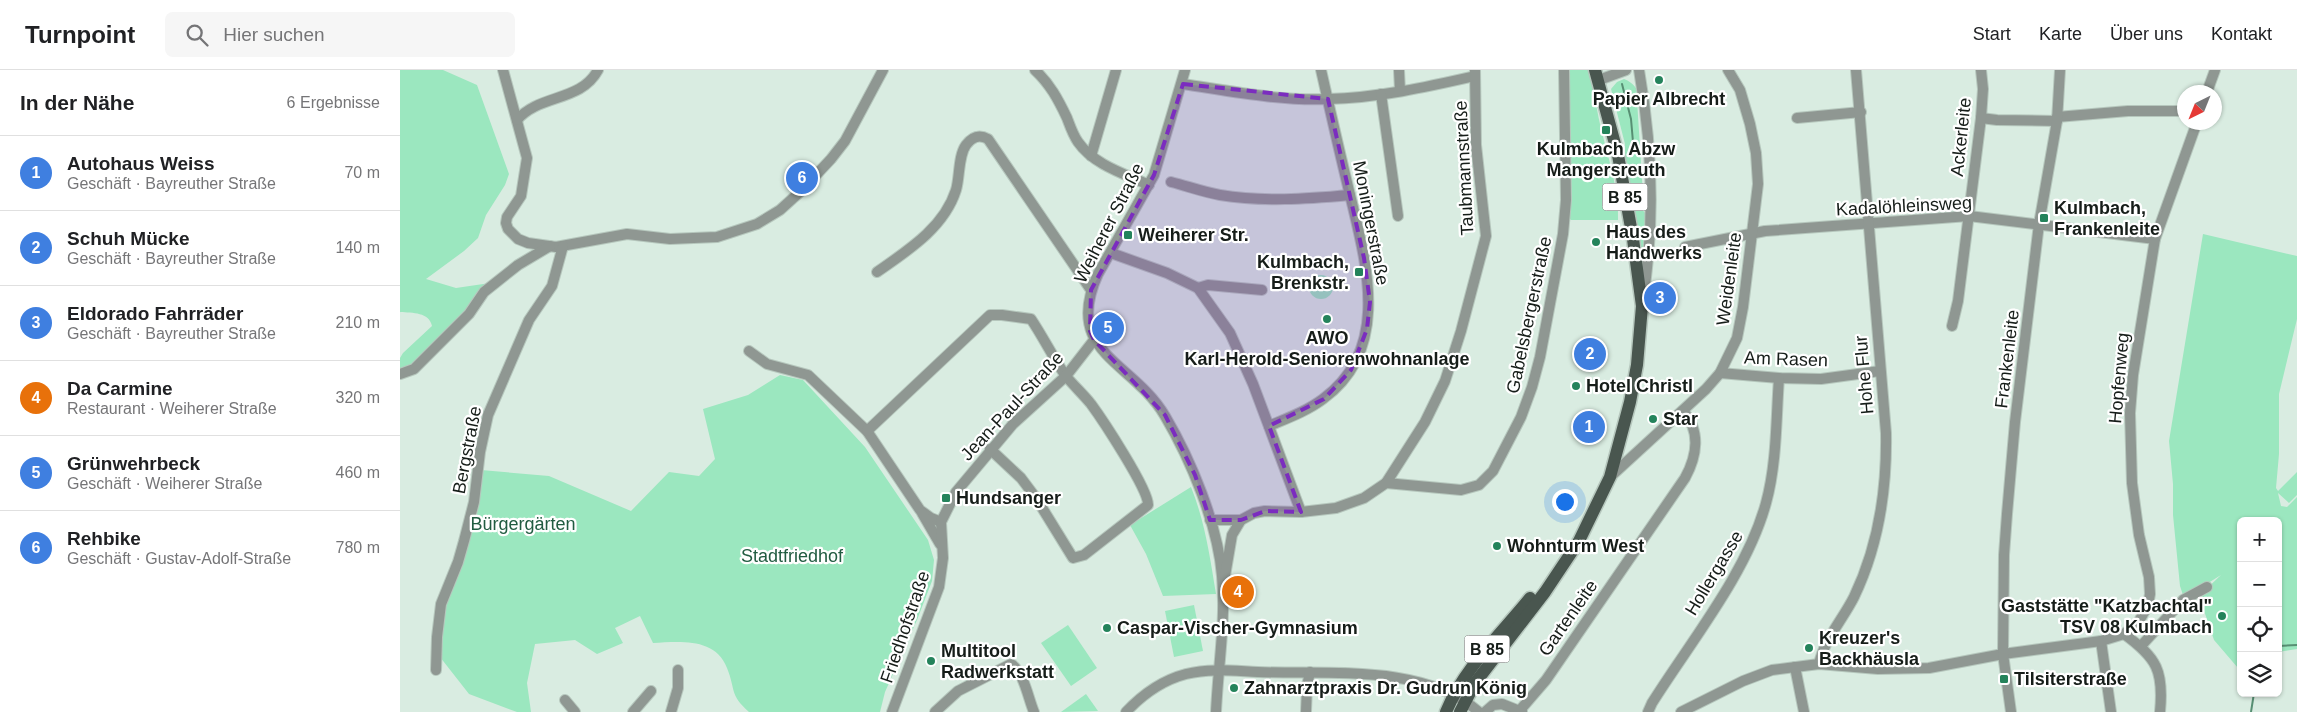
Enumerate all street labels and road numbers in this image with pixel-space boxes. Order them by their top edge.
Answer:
street label: Ackerleite [1947,97,1975,177]
street label: Taubmannstraße [1450,100,1478,236]
street label: Moningerstraße [1349,159,1393,287]
street label: Weiherer Straße [1070,160,1148,286]
road number: B 85 [1602,184,1648,210]
street label: Kadalöhleinsweg [1836,192,1972,220]
street label: Weidenleite [1713,231,1745,327]
street label: Gabelsbergerstraße [1503,235,1555,395]
street label: Frankenleite [1991,309,2023,409]
street label: Hopfenweg [2105,332,2133,424]
street label: Hohe Flur [1851,335,1877,415]
street label: Jean-Paul-Straße [957,348,1067,464]
street label: Am Rasen [1744,348,1828,370]
street label: Bergstraße [449,404,485,496]
street label: Hollergasse [1681,527,1747,619]
street label: Friedhofstraße [876,568,934,686]
street label: Gartenleite [1535,576,1601,660]
road number: B 85 [1464,636,1510,662]

